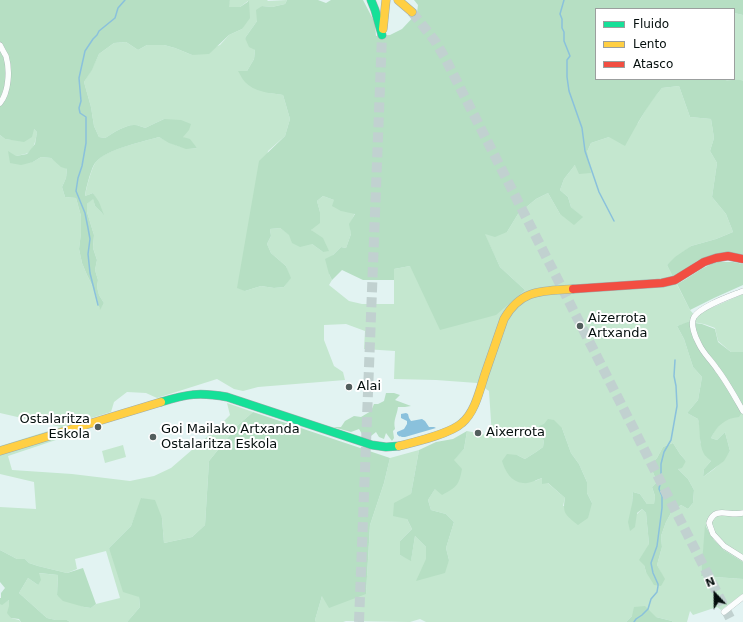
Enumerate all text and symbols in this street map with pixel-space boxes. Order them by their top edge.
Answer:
legend [595,8,735,80]
text: Fluido [633,17,669,31]
text: Lento [633,37,667,51]
text: Atasco [633,57,673,71]
place label: Aizerrota Artxanda [588,311,647,342]
marker: Aizerrota Artxanda [575,321,585,331]
place label: Alai [357,379,381,395]
marker: Alai [344,382,354,392]
place label: Ostalaritza Eskola [20,412,90,443]
marker: Ostalaritza Eskola [93,422,103,432]
place label: Goi Mailako Artxanda Ostalaritza Eskola [161,422,300,453]
place label: Aixerrota [486,425,545,441]
marker: Aixerrota [473,428,483,438]
marker: Goi Mailako Artxanda Ostalaritza Eskola [148,432,158,442]
north arrow [695,574,735,614]
text: N [704,575,717,590]

